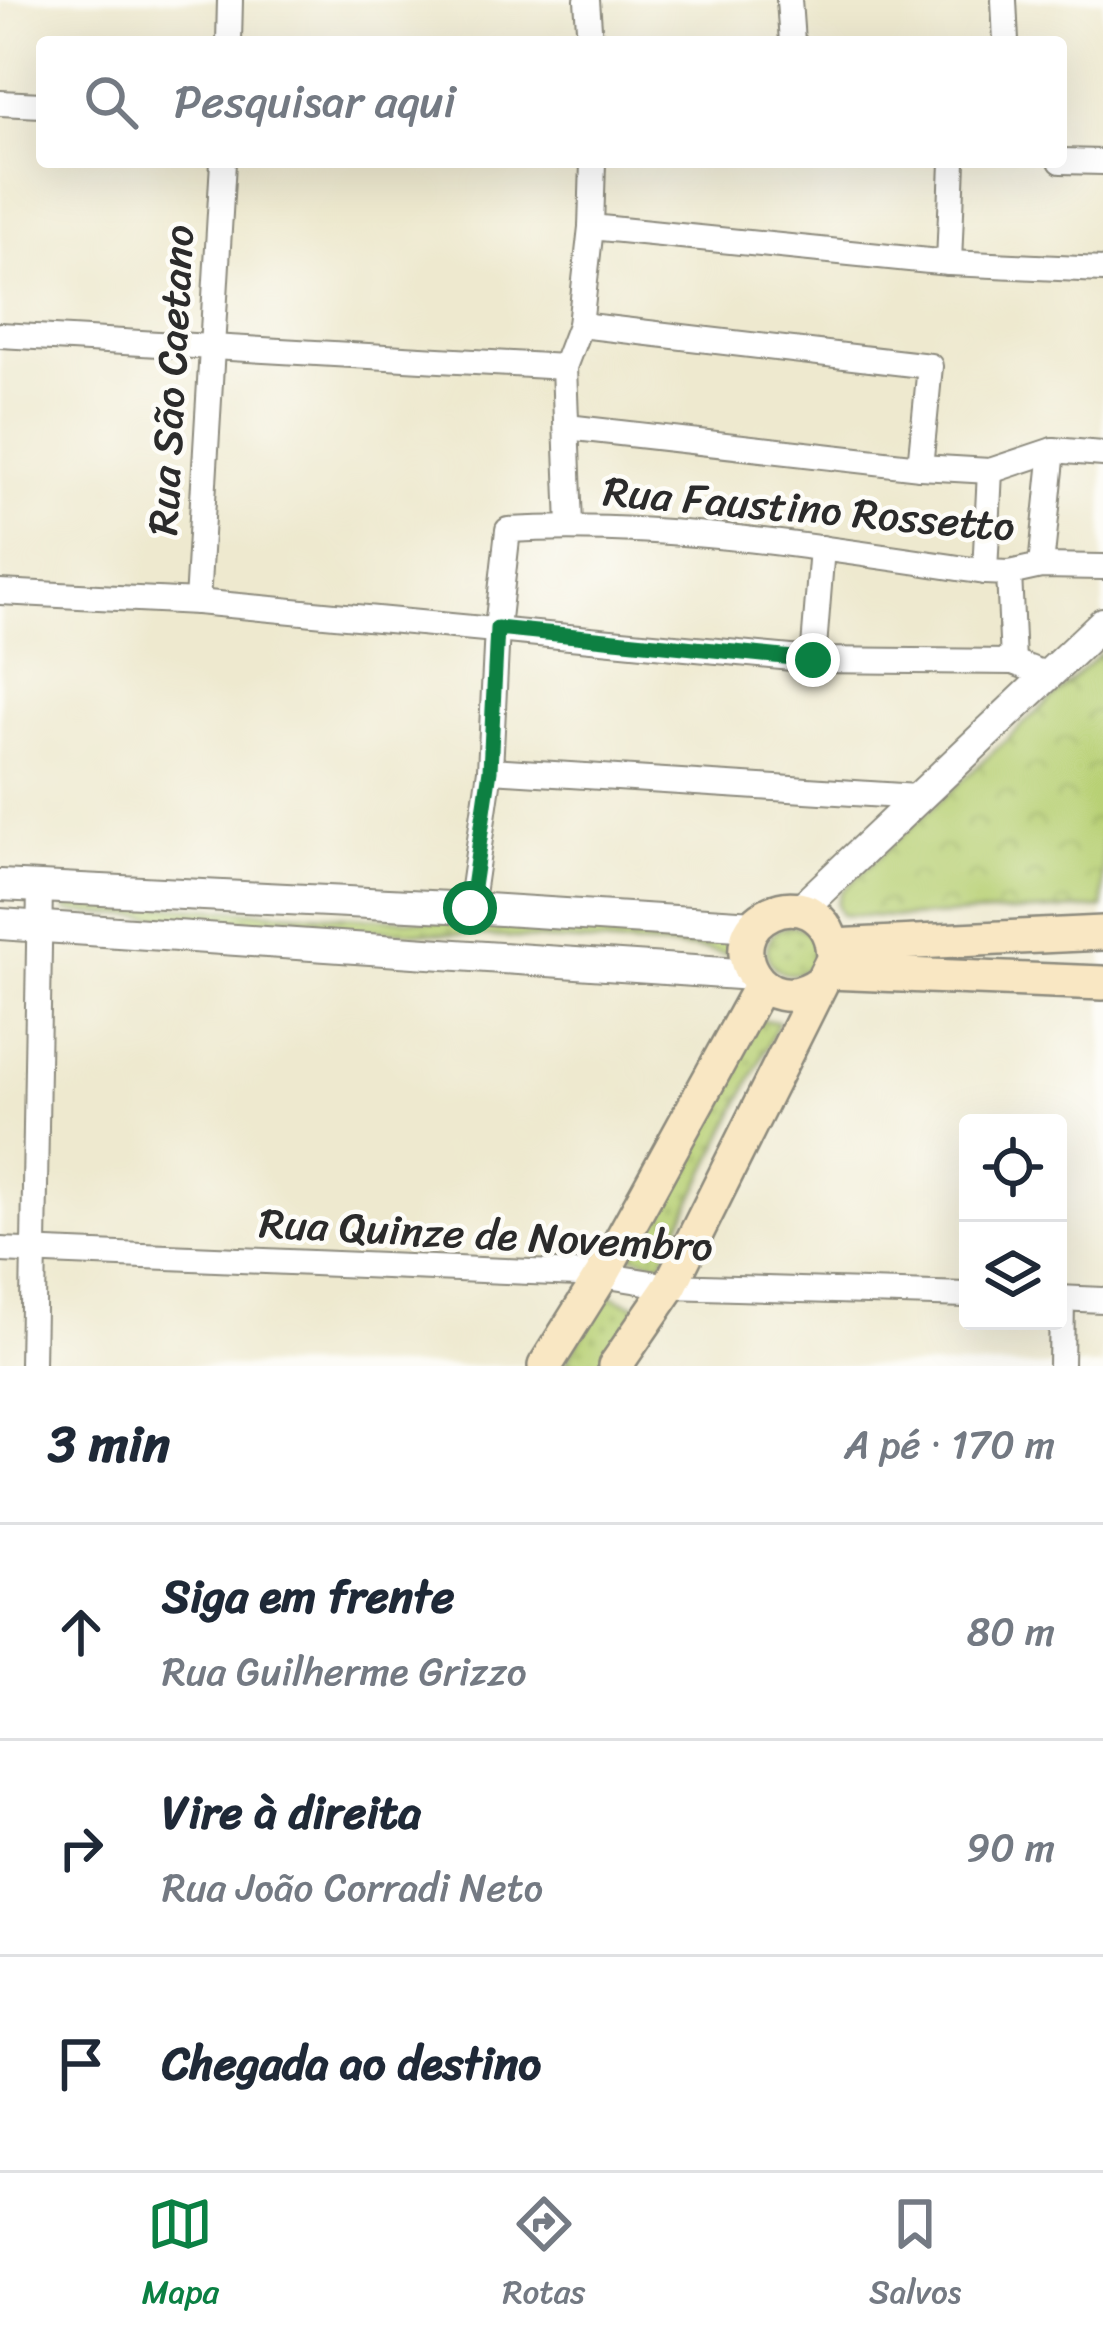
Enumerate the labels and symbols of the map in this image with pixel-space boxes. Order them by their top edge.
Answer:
street label: Rua São Caetano [126,223,216,537]
street label: Rua Faustino Rossetto [600,454,1018,564]
route end [786,633,840,687]
route start [443,881,497,935]
street label: Rua Quinze de Novembro [257,1186,715,1284]

